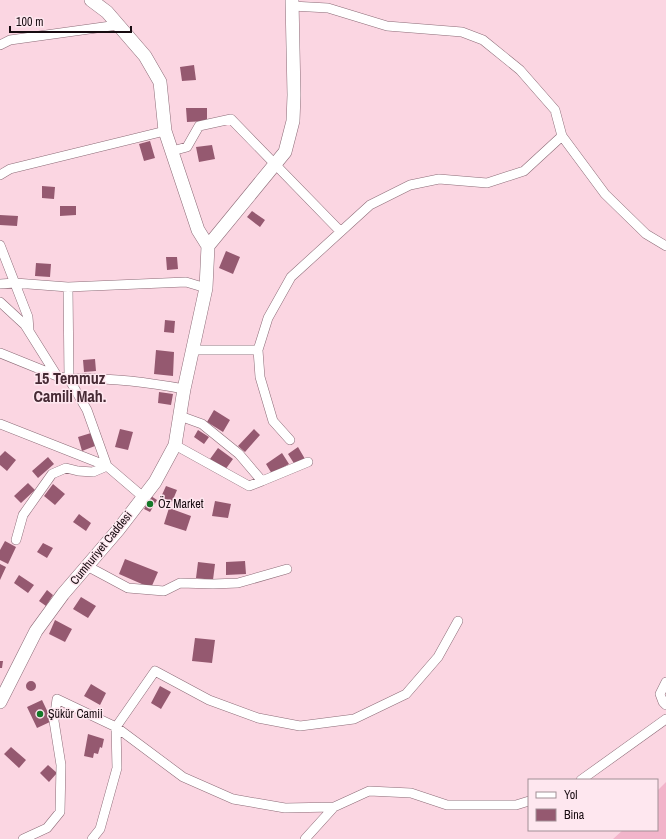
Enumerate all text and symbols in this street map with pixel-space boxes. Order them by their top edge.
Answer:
scale bar [10,8,131,34]
text: 100 m [16,14,43,30]
district label: 15 Temmuz Camili Mah. [34,367,106,407]
place label: Öz Market [158,495,204,512]
marker: Öz Market [145,499,155,509]
street label: Cumhuriyet Caddesi [66,508,136,588]
place label: Şükür Camii [48,706,103,722]
marker: Şükür Camii [35,709,45,719]
legend [528,779,658,831]
text: Yol [564,787,577,803]
text: Bina [564,807,585,823]

